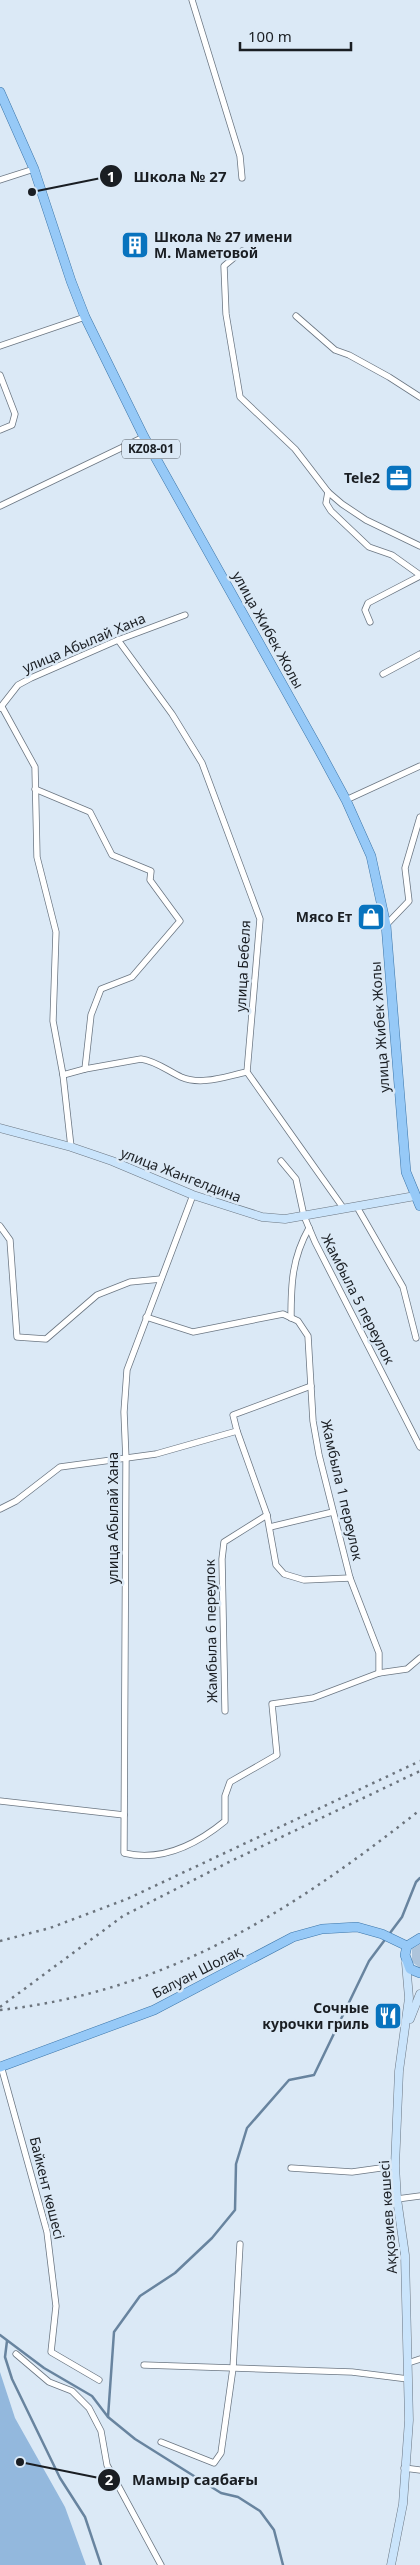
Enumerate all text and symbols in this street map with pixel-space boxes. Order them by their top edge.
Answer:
scale bar [240,20,351,52]
text: 100 m [248,26,292,46]
callout: Школа № 27 [98,161,236,191]
text: 1 [107,166,115,186]
text: Школа № 27 [134,166,227,186]
place label: Школа № 27 имени М. Маметовой [154,227,292,262]
building icon: Школа № 27 имени М. Маметовой [120,230,150,260]
road number: KZ08-01 [122,439,180,458]
office icon: Tele2 [384,463,414,493]
place label: Tele2 [344,468,380,487]
street label: улица Жибек Жолы [228,568,309,692]
street label: улица Абылай Хана [19,608,148,677]
shop icon: Мясо Ет [356,902,386,932]
place label: Мясо Ет [296,907,352,926]
street label: улица Бебеля [231,920,254,1012]
street label: улица Жибек Жолы [365,961,394,1093]
street label: улица Жангелдина [118,1143,244,1206]
street label: Жамбыла 5 переулок [317,1230,400,1368]
street label: Жамбыла 1 переулок [317,1418,368,1563]
street label: улица Абылай Хана [103,1452,122,1584]
street label: Жамбыла 6 переулок [200,1558,221,1703]
street label: Балуан Шолақ [149,1941,245,2002]
place label: Сочные курочки гриль [262,1998,369,2033]
restaurant icon: Сочные курочки гриль [373,2001,403,2031]
street label: Байкент көшесі [26,2135,69,2241]
street label: Аққозиев көшесі [374,2160,401,2275]
callout: Мамыр саябағы [97,2465,268,2495]
text: 2 [105,2469,114,2489]
text: Мамыр саябағы [132,2469,258,2489]

